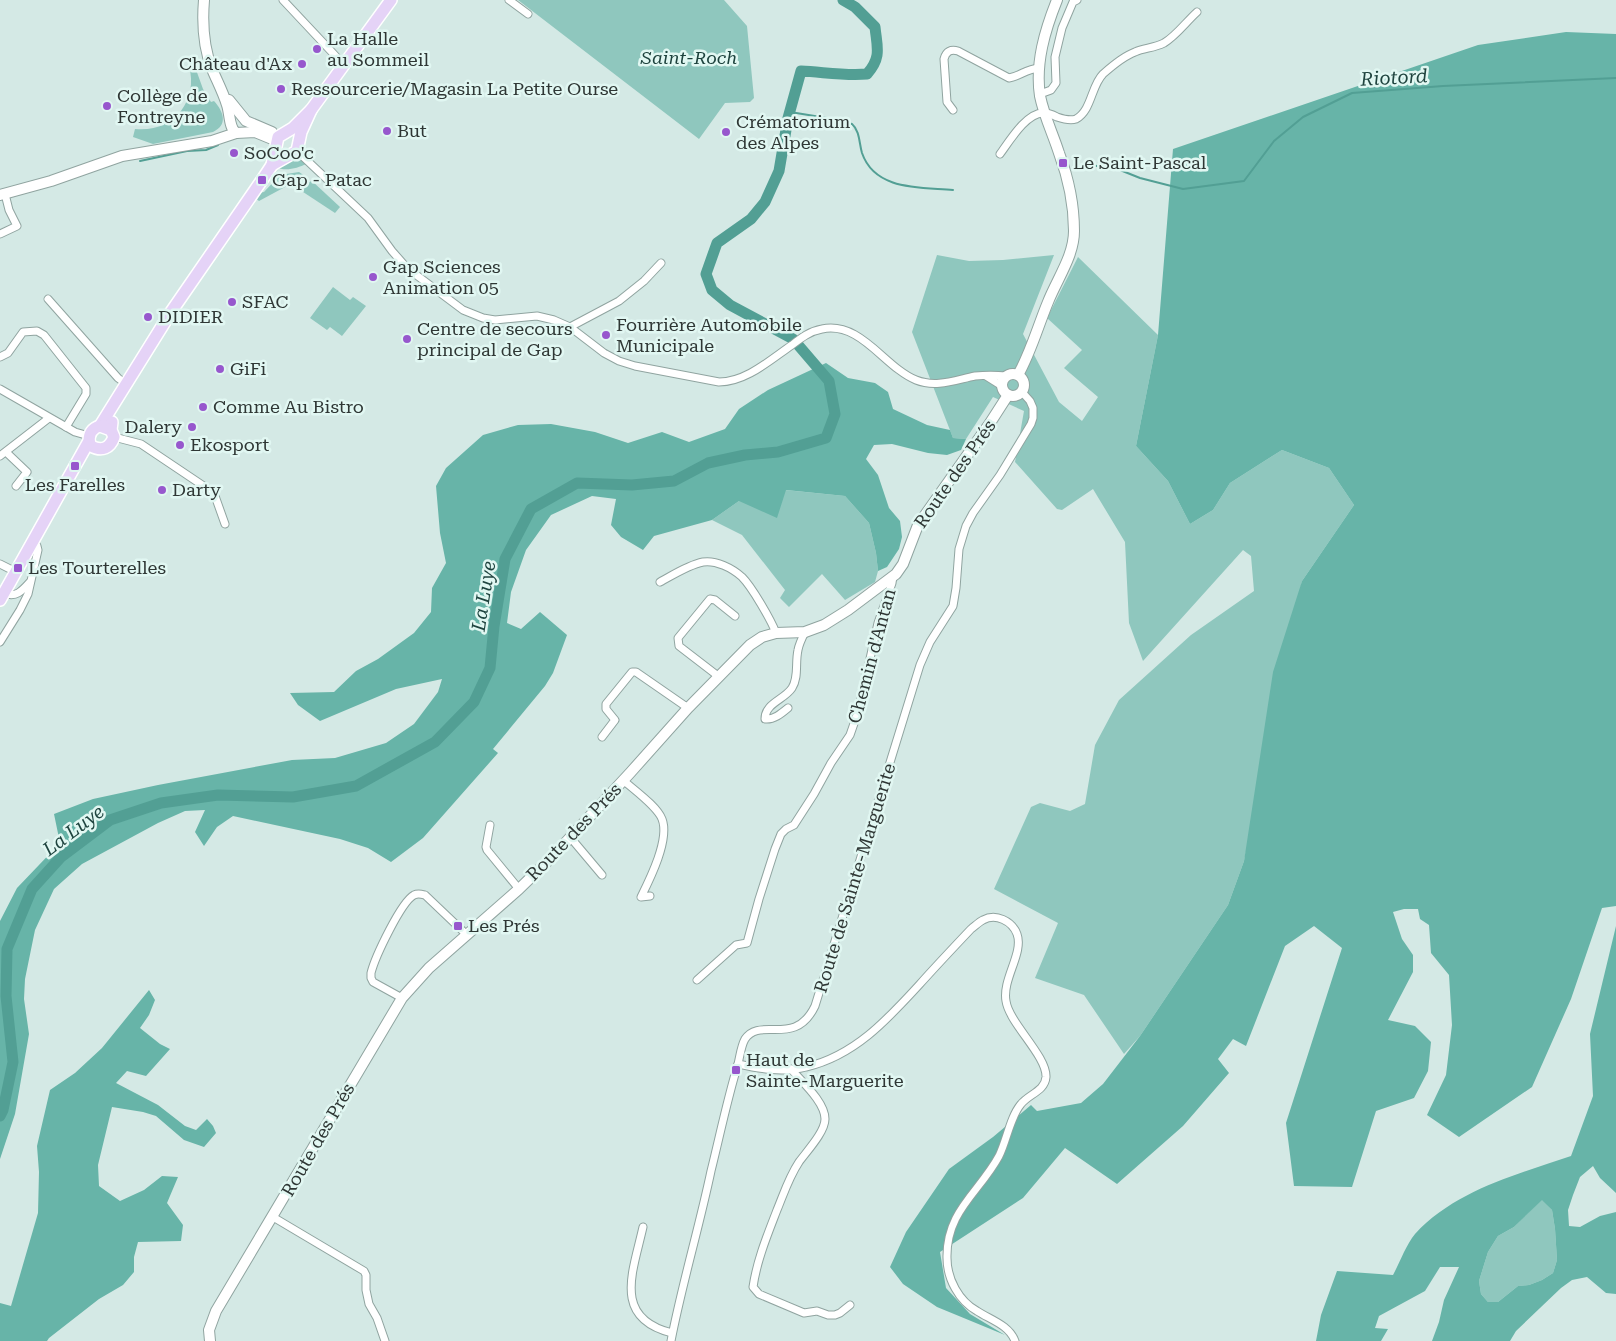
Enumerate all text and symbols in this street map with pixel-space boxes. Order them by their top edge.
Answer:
place label: La Halle au Sommeil [327,28,429,70]
marker: La Halle au Sommeil [311,43,323,55]
park label: Saint-Roch [640,47,737,68]
place label: Château d'Ax [179,53,293,74]
marker: Château d'Ax [296,58,308,70]
water label: Riotord [1359,64,1428,91]
place label: Ressourcerie/Magasin La Petite Ourse [291,78,618,99]
marker: Ressourcerie/Magasin La Petite Ourse [275,83,287,95]
place label: Collège de Fontreyne [117,85,208,127]
marker: Collège de Fontreyne [101,100,113,112]
place label: Crématorium des Alpes [736,111,850,153]
place label: But [397,120,427,141]
marker: But [381,125,393,137]
marker: Crématorium des Alpes [720,126,732,138]
place label: SoCoo'c [244,142,314,163]
marker: SoCoo'c [228,147,240,159]
place label: Le Saint-Pascal [1073,152,1207,173]
marker: Le Saint-Pascal [1057,157,1069,169]
place label: Gap - Patac [272,169,372,190]
marker: Gap - Patac [256,174,268,186]
place label: Gap Sciences Animation 05 [383,256,501,298]
marker: Gap Sciences Animation 05 [367,271,379,283]
place label: SFAC [242,291,289,312]
marker: SFAC [226,296,238,308]
place label: DIDIER [158,306,224,327]
marker: DIDIER [142,311,154,323]
place label: Fourrière Automobile Municipale [616,314,802,356]
place label: Centre de secours principal de Gap [417,318,573,360]
marker: Fourrière Automobile Municipale [600,329,612,341]
marker: Centre de secours principal de Gap [401,333,413,345]
place label: GiFi [230,358,266,379]
marker: GiFi [214,363,226,375]
place label: Comme Au Bistro [213,396,364,417]
marker: Comme Au Bistro [197,401,209,413]
place label: Dalery [124,416,182,437]
street label: Route des Prés [909,416,1000,532]
marker: Dalery [186,421,198,433]
place label: Ekosport [190,434,269,455]
marker: Ekosport [174,439,186,451]
marker: Les Farelles [69,460,81,472]
place label: Les Farelles [25,474,125,495]
place label: Darty [172,479,221,500]
marker: Darty [156,484,168,496]
place label: Les Tourterelles [28,557,166,578]
water label: La Luye [466,559,500,634]
marker: Les Tourterelles [12,562,24,574]
street label: Chemin d'Antan [843,586,900,726]
street label: Route de Sainte-Marguerite [810,760,900,995]
street label: Route des Prés [522,779,625,885]
water label: La Luye [37,800,109,861]
place label: Les Prés [468,915,540,936]
marker: Les Prés [452,920,464,932]
place label: Haut de Sainte-Marguerite [746,1049,904,1091]
marker: Haut de Sainte-Marguerite [730,1064,742,1076]
street label: Route des Prés [277,1079,358,1200]

